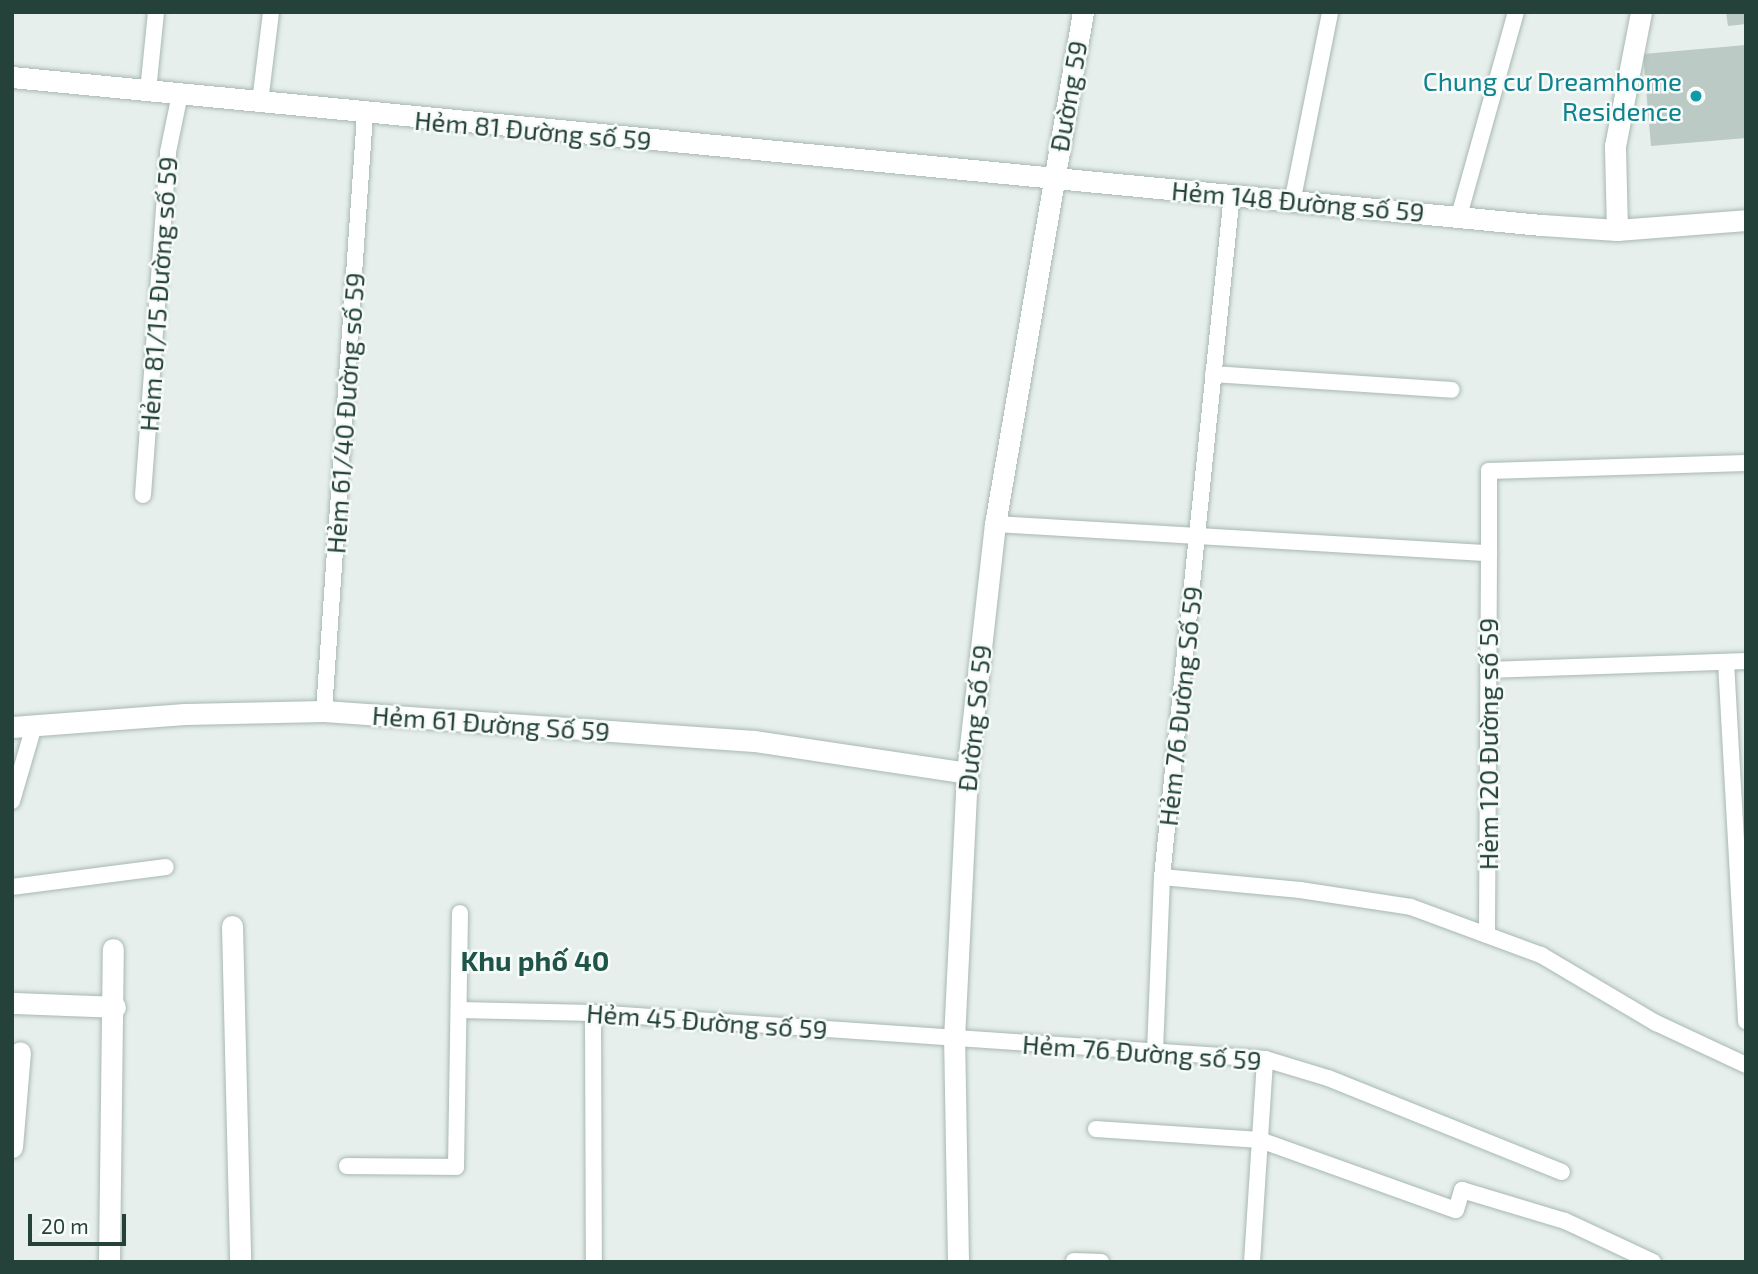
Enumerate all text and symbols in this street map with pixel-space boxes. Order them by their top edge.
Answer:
street label: Đường 59 [1043,38,1093,154]
place label: Chung cư Dreamhome Residence [1423,65,1682,126]
marker: Chung cư Dreamhome Residence [1688,88,1704,104]
street label: Hẻm 81 Đường số 59 [413,104,653,156]
street label: Hẻm 81/15 Đường số 59 [133,155,183,433]
street label: Hẻm 148 Đường số 59 [1170,174,1426,228]
street label: Hẻm 61/40 Đường số 59 [320,271,370,555]
street label: Hẻm 76 Đường Số 59 [1152,584,1208,828]
street label: Hẻm 120 Đường số 59 [1472,618,1504,870]
street label: Đường Số 59 [951,643,997,793]
street label: Hẻm 61 Đường Số 59 [371,699,611,747]
district label: Khu phố 40 [461,943,609,977]
street label: Hẻm 45 Đường số 59 [585,997,829,1045]
street label: Hẻm 76 Đường số 59 [1021,1028,1263,1076]
scale bar [32,1200,130,1244]
text: 20 m [41,1213,89,1238]

